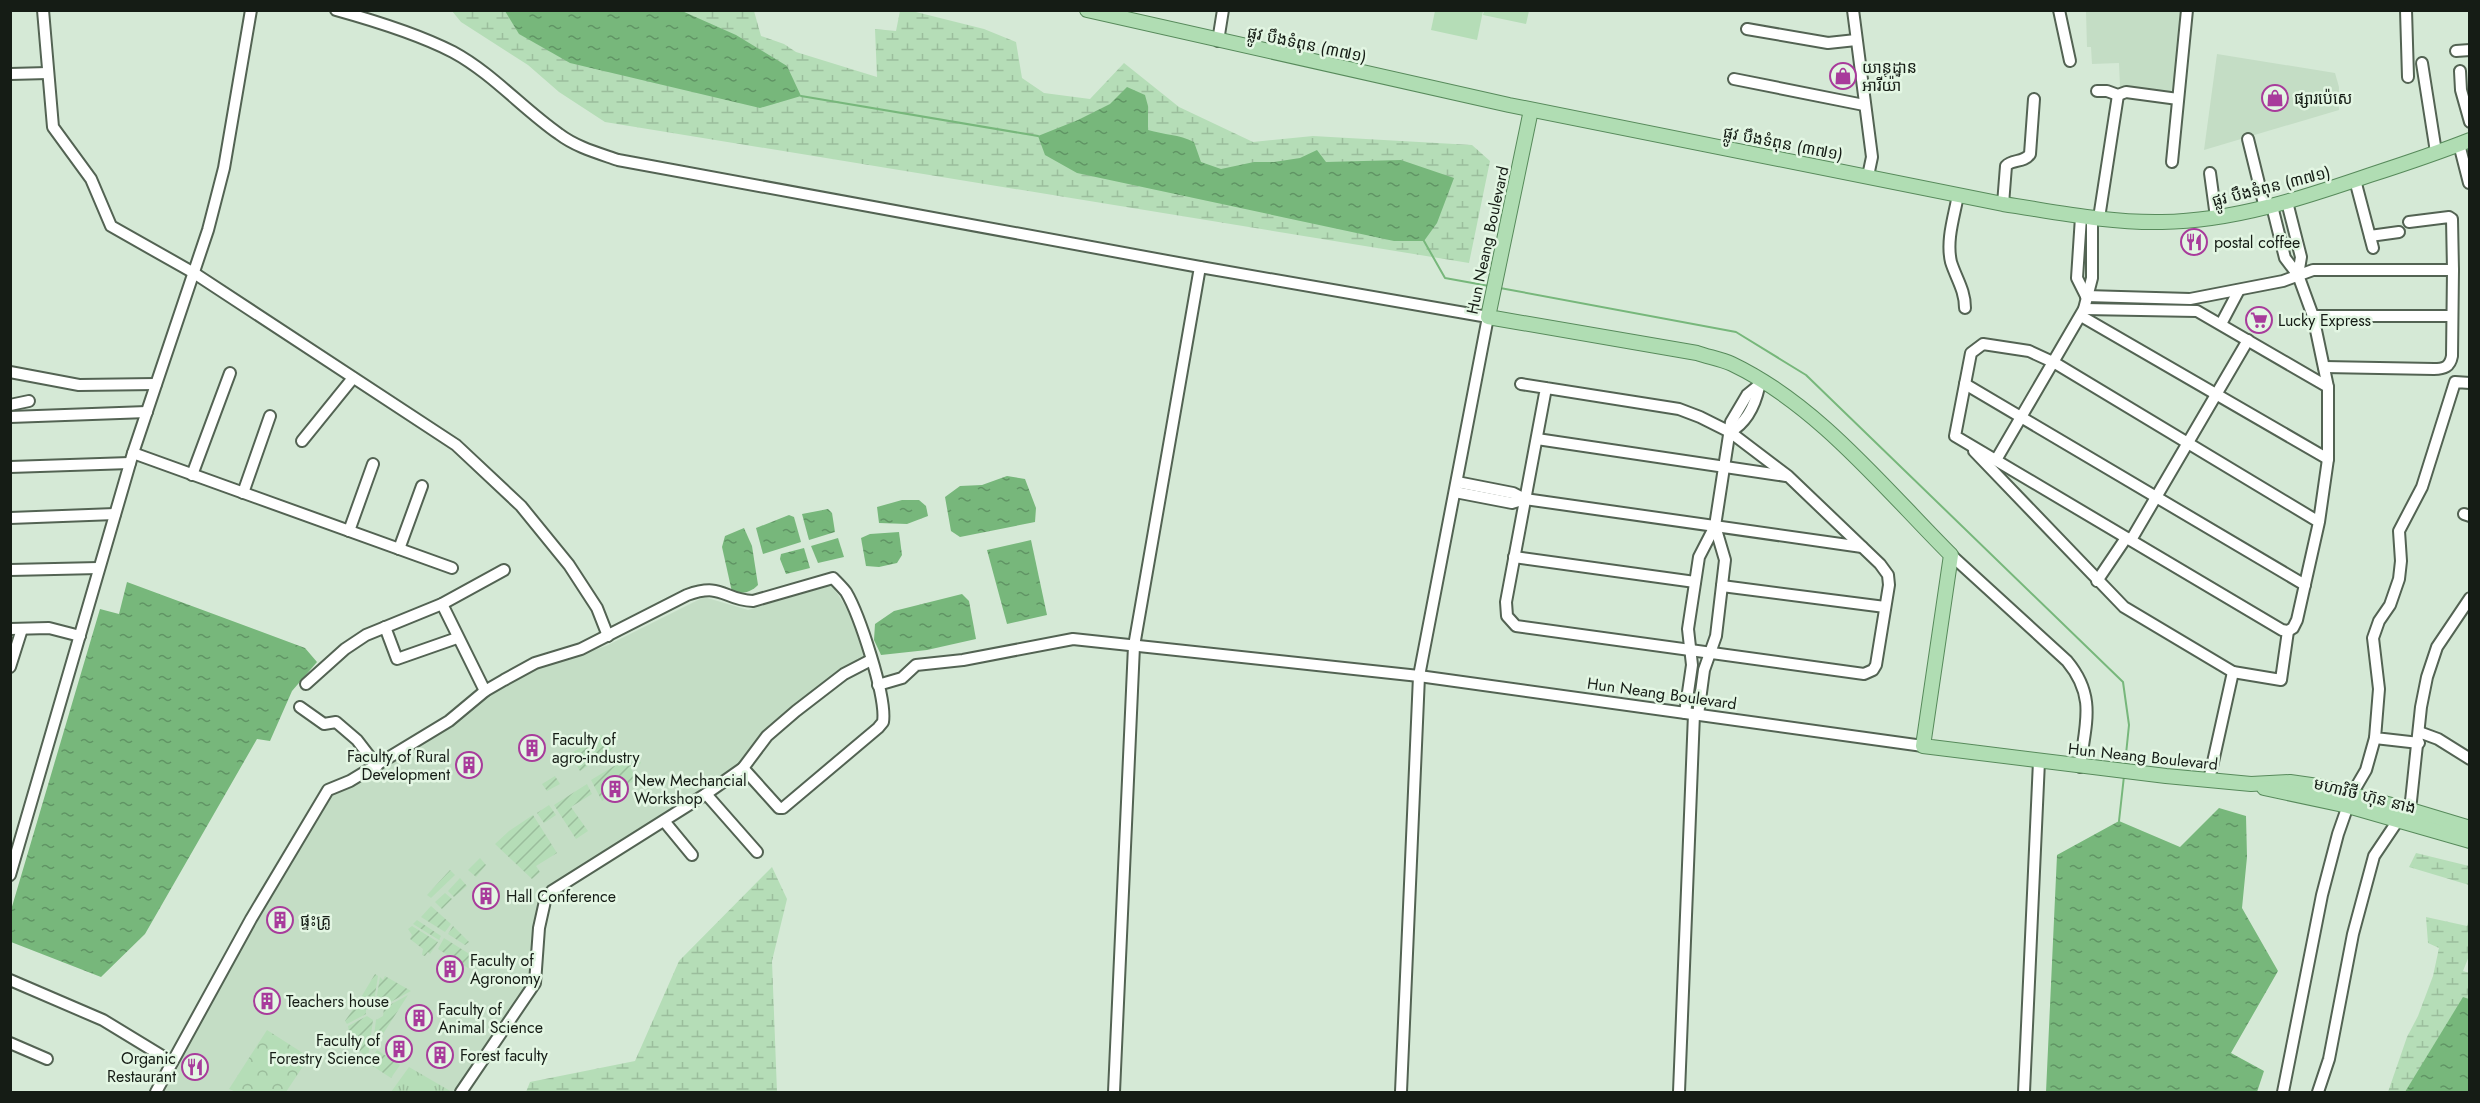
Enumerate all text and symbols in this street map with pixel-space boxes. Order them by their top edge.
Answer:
street label: ផ្លូវ បឹងទំពុន (៣៧១) [1244,21,1369,71]
place label: យាន្ដដ្ឋាន អារីយ៉ា [1862,56,1917,97]
shop icon: យាន្ដដ្ឋាន អារីយ៉ា [1828,61,1858,91]
shop icon: ផ្សារប៉េសេ [2260,83,2290,113]
place label: ផ្សារប៉េសេ [2294,87,2352,110]
street label: ផ្លូវ បឹងទំពុន (៣៧១) [1721,121,1845,169]
street label: ផ្លូវ បឹងទំពុន (៣៧១) [2209,161,2334,215]
street label: Hun Neang Boulevard [1461,164,1514,316]
restaurant icon: postal coffee [2179,227,2209,257]
place label: postal coffee [2214,231,2300,254]
supermarket icon: Lucky Express [2244,305,2274,335]
place label: Lucky Express [2278,309,2371,332]
street label: Hun Neang Boulevard [1586,672,1738,715]
place label: Faculty of agro-industry [552,728,640,769]
building icon: Faculty of agro-industry [517,733,547,763]
street label: Hun Neang Boulevard [2067,737,2219,776]
place label: Faculty of Rural Development [347,745,450,786]
building icon: Faculty of Rural Development [454,750,484,780]
place label: New Mechancial Workshop [634,769,747,810]
street label: មហាវិថី ហ៊ុន នាង [2311,772,2418,819]
building icon: New Mechancial Workshop [600,774,630,804]
building icon: Hall Conference [471,881,501,911]
place label: Hall Conference [506,885,616,908]
building icon: ផ្ទះគ្រូ [265,905,295,935]
place label: ផ្ទះគ្រូ [300,909,331,932]
place label: Faculty of Agronomy [470,949,541,990]
building icon: Faculty of Agronomy [435,954,465,984]
building icon: Teachers house [252,986,282,1016]
place label: Teachers house [286,990,389,1013]
place label: Faculty of Animal Science [438,998,543,1039]
building icon: Faculty of Animal Science [404,1003,434,1033]
place label: Faculty of Forestry Science [269,1029,380,1070]
building icon: Faculty of Forestry Science [384,1034,414,1064]
building icon: Forest faculty [425,1040,455,1070]
place label: Forest faculty [460,1044,549,1067]
place label: Organic Restaurant [107,1047,176,1088]
restaurant icon: Organic Restaurant [180,1052,210,1082]

